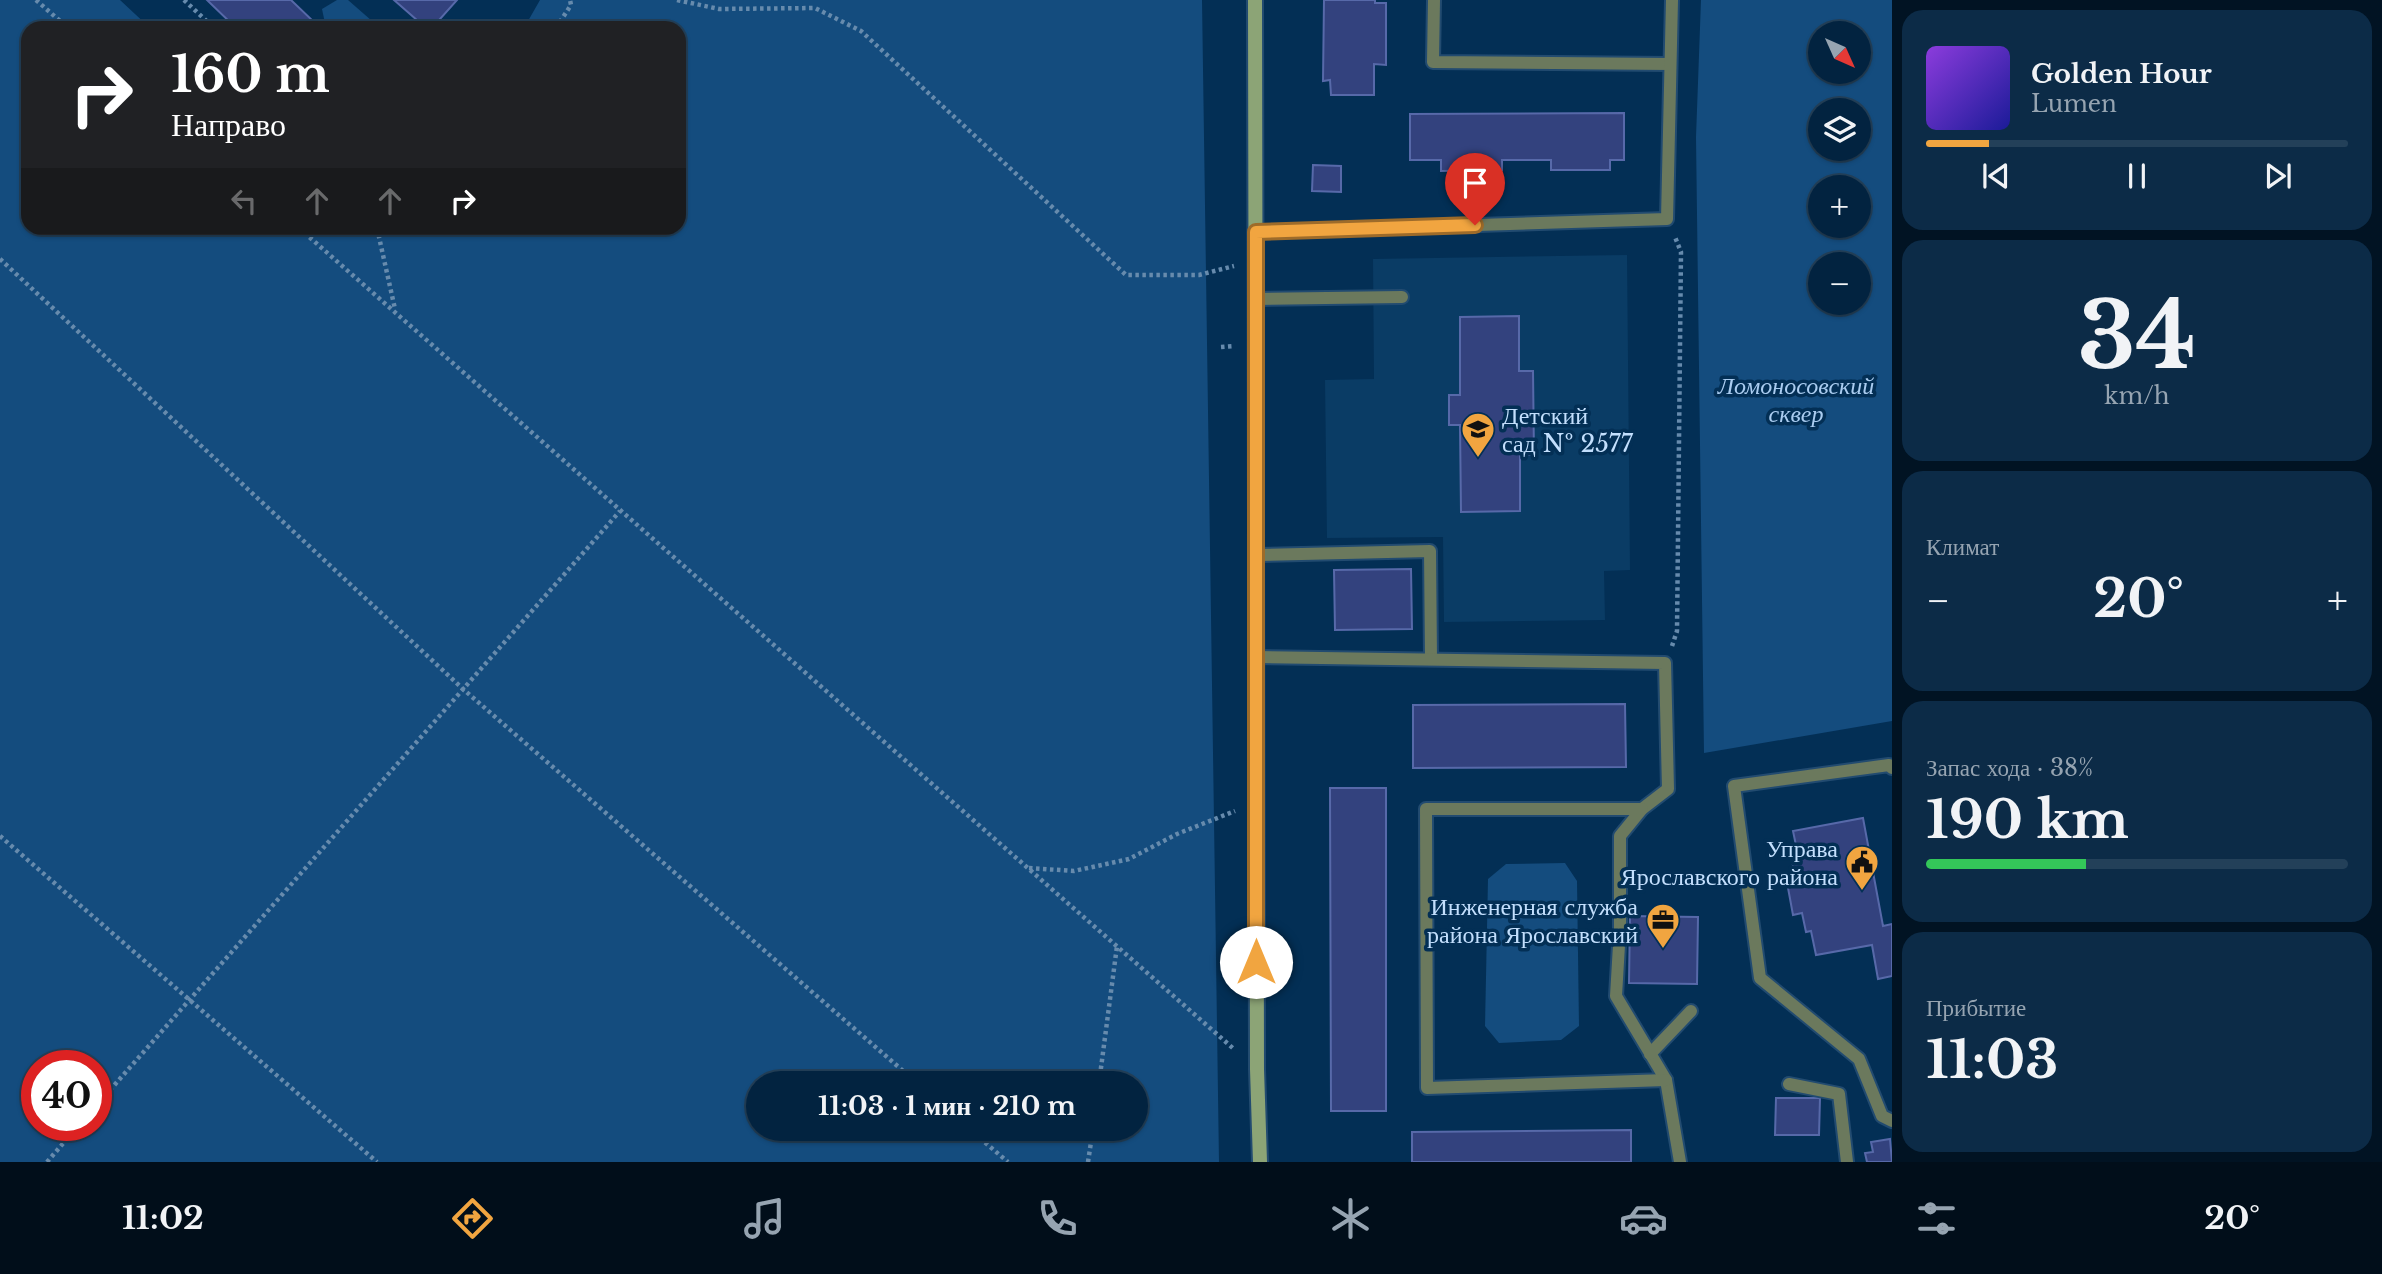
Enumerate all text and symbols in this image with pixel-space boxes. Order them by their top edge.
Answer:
north arrow [1808,21,1871,84]
map controls [1808,21,1871,315]
text: 160 m [171,44,330,105]
icon: right [56,49,147,140]
text: Golden Hour [2031,58,2212,90]
text: Lumen [2031,90,2117,118]
button: layers [1808,98,1871,161]
text: Направо [171,105,286,145]
pin [1445,153,1505,225]
icon: previous [1977,157,2015,195]
icon: pause [2118,157,2156,195]
icon: next [2259,157,2297,195]
icon: arrive [1456,164,1494,202]
button: + [1808,175,1871,238]
icon: left [225,182,263,220]
icon: ahead [298,182,336,220]
icon: ahead [371,182,409,220]
icon: right [444,182,482,220]
button: − [1808,252,1871,315]
text: 34 [2078,280,2196,393]
park label: Ломоносовский сквер [1717,371,1874,428]
text: km/h [2104,382,2170,410]
place label: Детский сад № 2577 [1502,401,1634,458]
school or university icon: Детский сад № 2577 [1459,410,1497,459]
text: Климат [1926,533,1999,561]
text: 20° [2093,567,2184,631]
text: − [1926,577,1950,624]
text: + [2327,577,2348,624]
text: Запас хода · 38% [1926,754,2093,782]
text: 190 km [1926,788,2129,852]
place label: Управа Ярославского района [1621,834,1838,891]
public building icon: Управа Ярославского района [1843,843,1881,892]
place label: Инженерная служба района Ярославский [1427,892,1638,949]
office icon: Инженерная служба района Ярославский [1644,901,1682,950]
position arrow [1219,925,1293,999]
text: Прибытие [1926,994,2026,1022]
text: 11:03 [1926,1028,2059,1092]
speed limit sign: 40 [21,1050,112,1141]
text: 11:03 · 1 мин · 210 m [818,1090,1076,1122]
icon: directions [448,1194,497,1243]
icon: music [740,1194,789,1243]
icon: phone [1033,1194,1082,1243]
icon: climate [1326,1194,1375,1243]
icon: car [1619,1194,1668,1243]
icon: filters [1912,1194,1961,1243]
text: 11:02 [122,1198,204,1238]
text: 20° [2204,1198,2260,1238]

